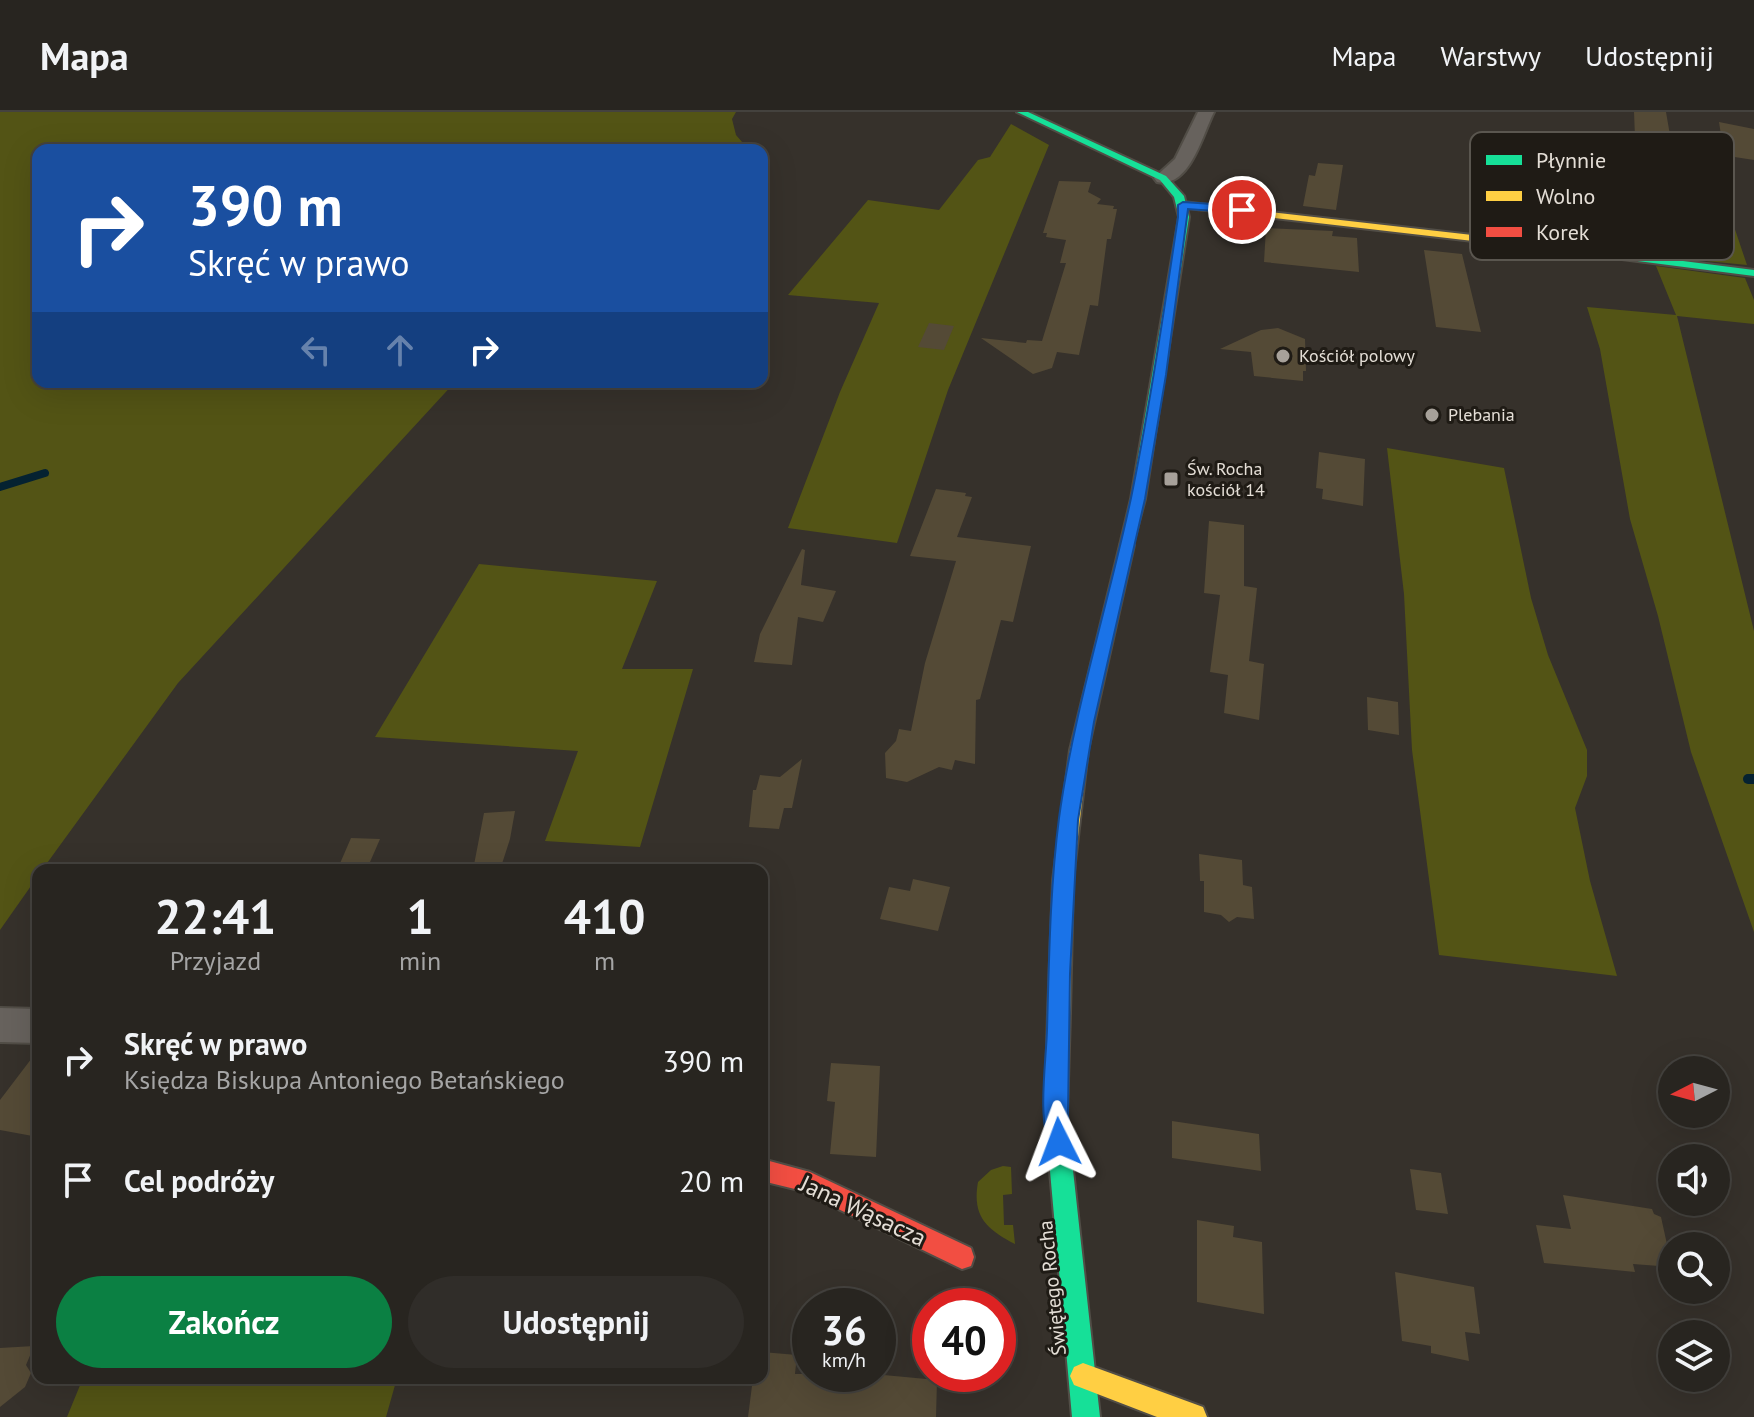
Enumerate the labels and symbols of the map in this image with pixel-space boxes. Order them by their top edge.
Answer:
legend [1470,132,1734,260]
text: Płynnie [1536,146,1606,174]
pin [1208,176,1276,244]
text: Wolno [1536,182,1595,210]
text: Korek [1536,218,1590,246]
place label: Kościół polowy [1299,344,1415,367]
marker: Kościół polowy [1274,347,1292,365]
place label: Plebania [1448,403,1515,426]
marker: Plebania [1423,406,1441,424]
place label: Św. Rocha kościół 14 [1187,457,1265,501]
marker: Św. Rocha kościół 14 [1162,470,1180,488]
north arrow [1658,1056,1730,1128]
position arrow [1017,1100,1101,1184]
street label: Jana Wąsacza [794,1167,931,1253]
street label: Świętego Rocha [1032,1219,1072,1357]
speed limit sign: 40 [912,1288,1016,1392]

